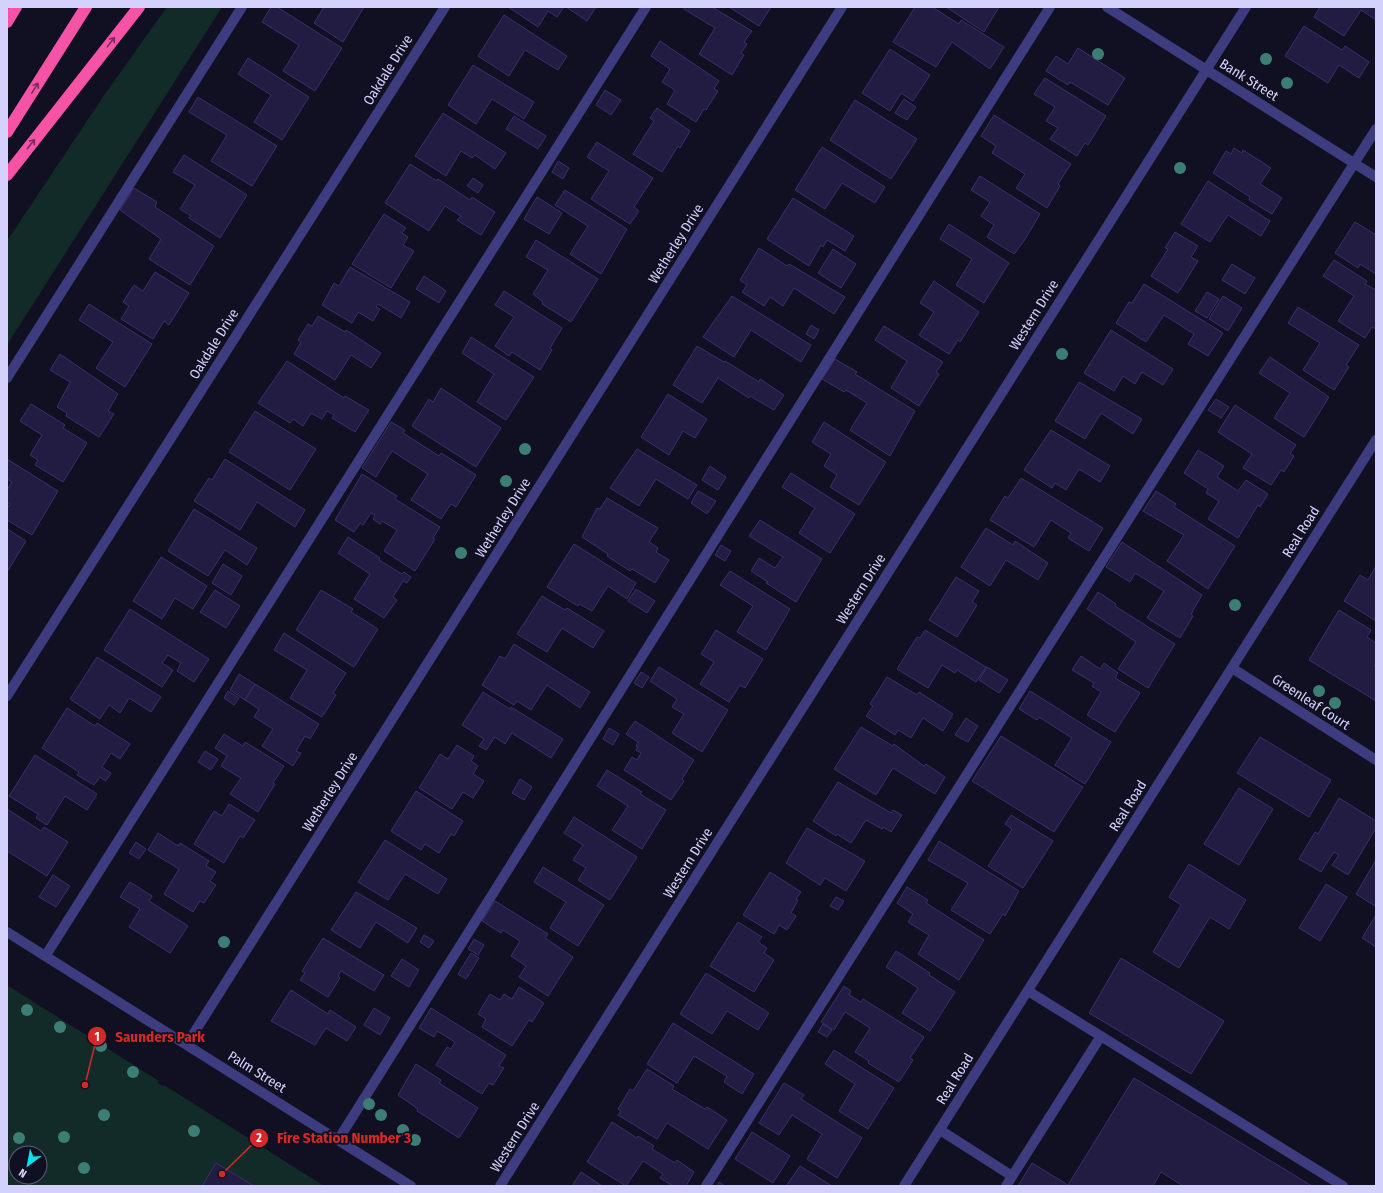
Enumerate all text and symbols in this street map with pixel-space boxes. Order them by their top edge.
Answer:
street label: Oakdale Drive [360,32,416,108]
one-way arrow [107,37,116,48]
street label: Bank Street [1216,55,1282,105]
one-way arrow [31,82,40,93]
one-way arrow [27,139,35,150]
street label: Wetherley Drive [645,201,707,287]
street label: Western Drive [1006,277,1062,353]
street label: Oakdale Drive [186,306,242,382]
street label: Wetherley Drive [472,475,534,561]
street label: Real Road [1279,503,1323,561]
street label: Western Drive [833,551,889,627]
street label: Greenleaf Court [1269,670,1354,734]
street label: Wetherley Drive [299,749,361,835]
street label: Real Road [1106,777,1150,835]
street label: Western Drive [660,825,716,901]
callout: Saunders Park [87,1023,213,1050]
text: Saunders Park [115,1028,205,1046]
text: 1 [94,1030,100,1044]
street label: Palm Street [225,1047,290,1097]
street label: Real Road [933,1050,977,1108]
street label: Western Drive [487,1099,543,1175]
callout: Fire Station Number 3 [249,1124,419,1151]
text: Fire Station Number 3 [277,1129,411,1147]
text: 2 [255,1131,262,1145]
north arrow [8,1145,48,1185]
text: N [17,1166,29,1180]

